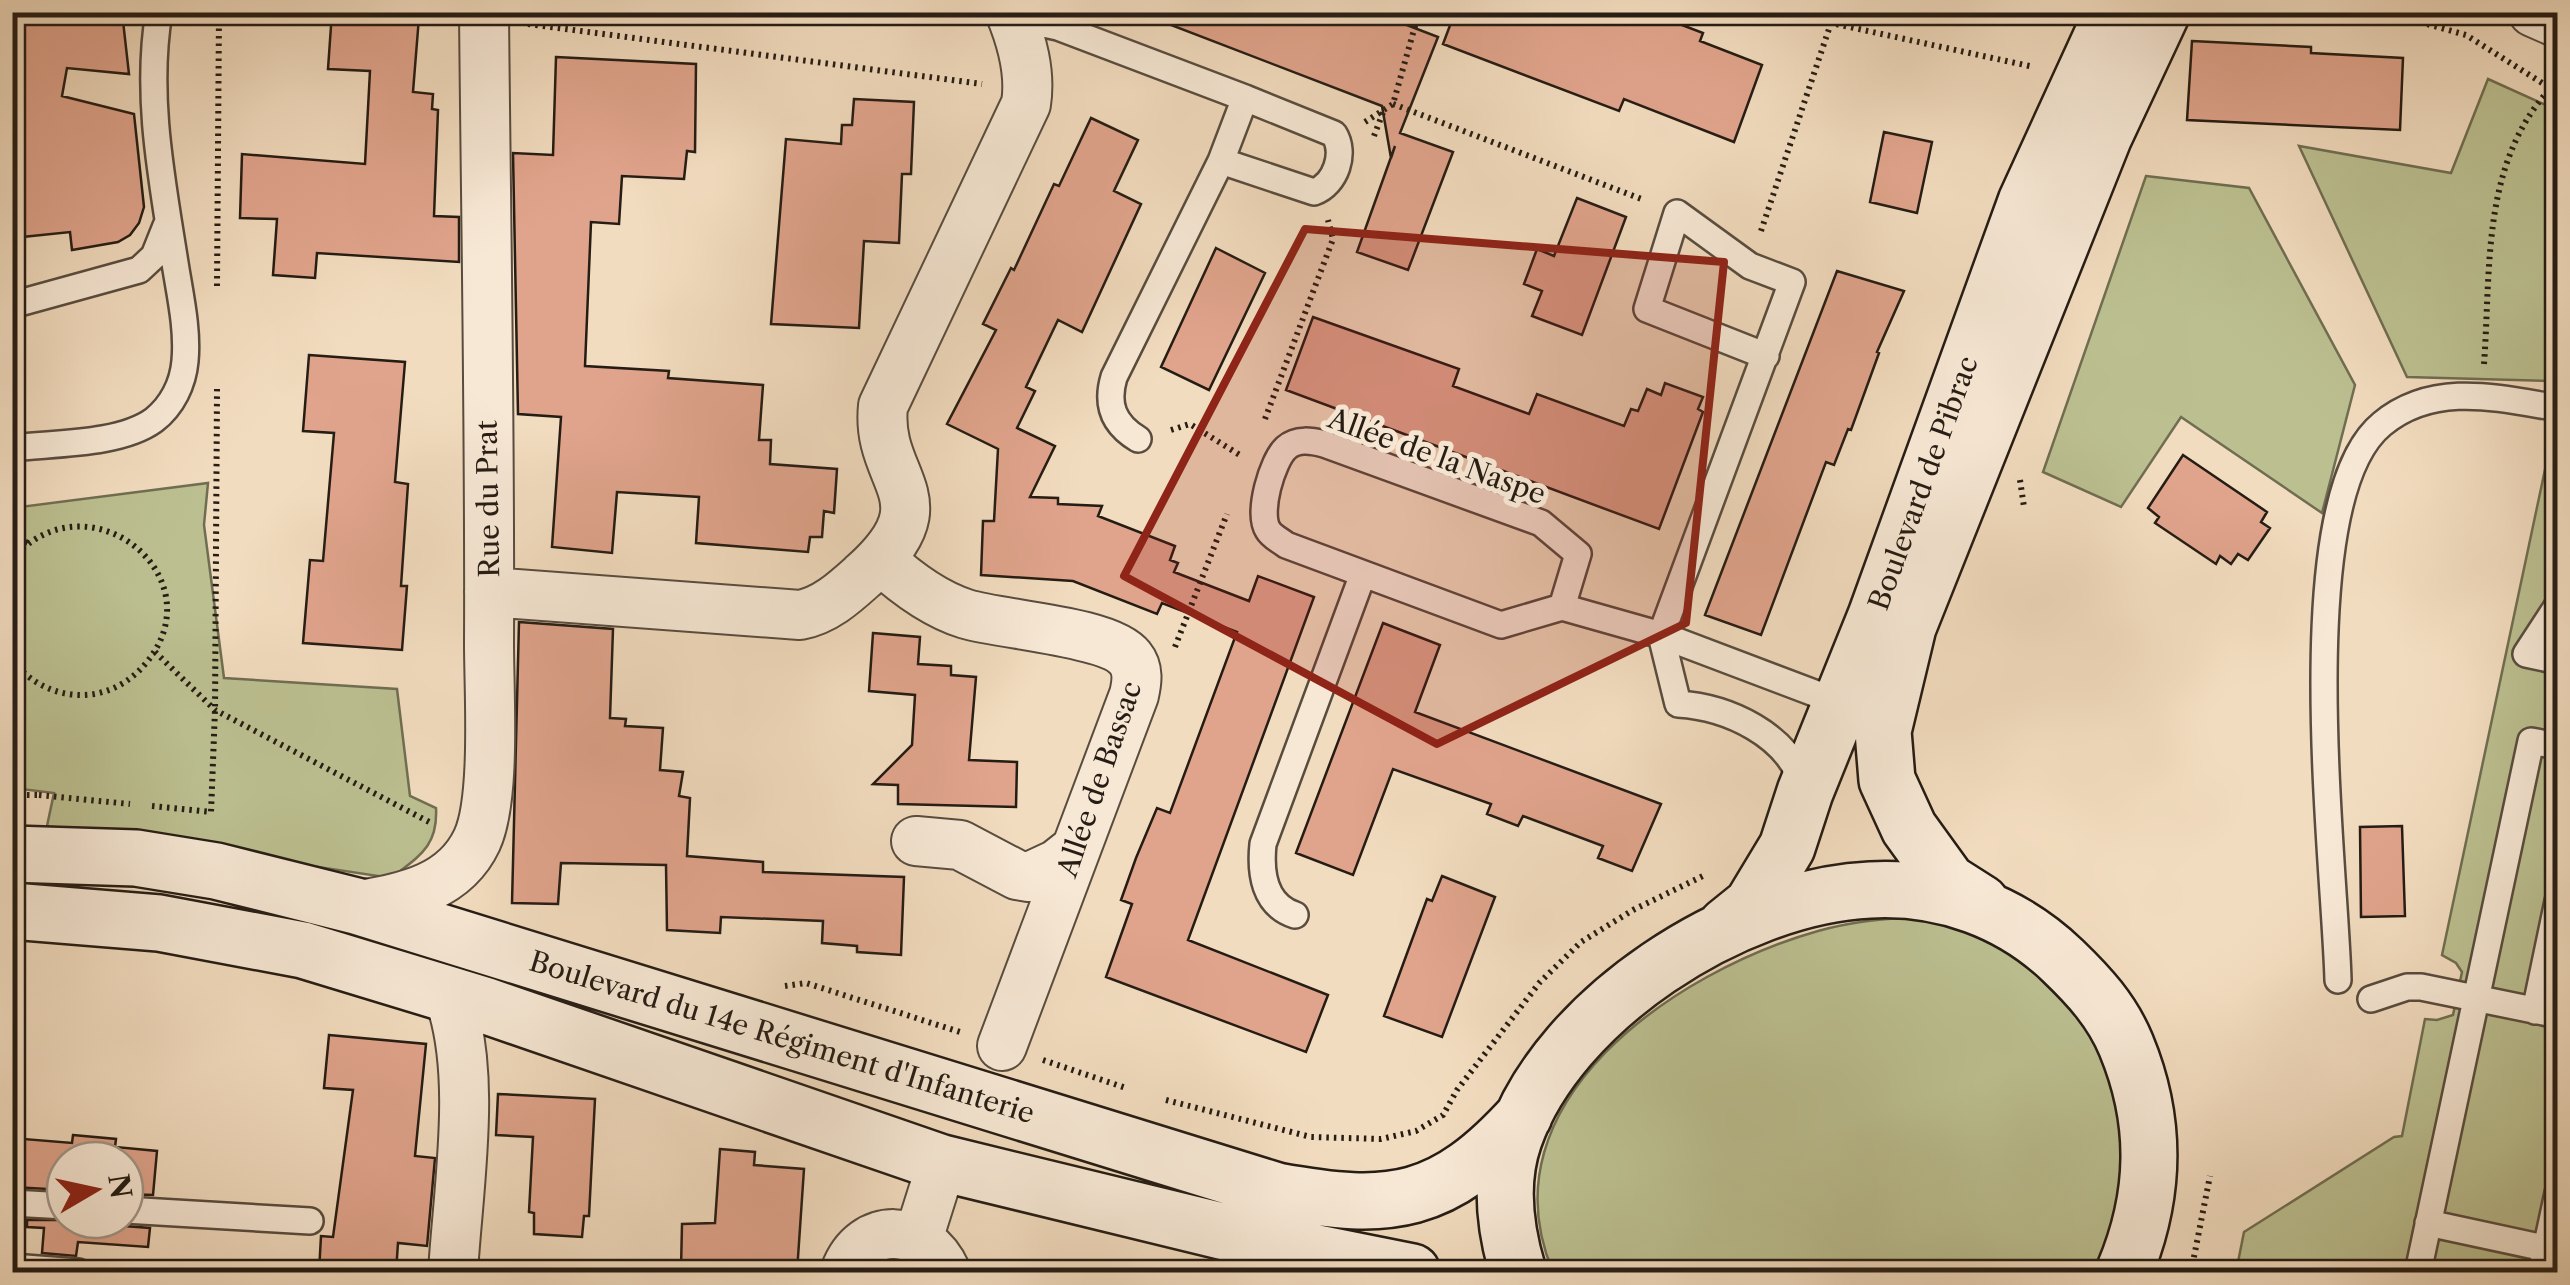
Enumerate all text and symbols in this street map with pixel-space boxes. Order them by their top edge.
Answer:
street label: Boulevard de Pibrac [1861,351,1985,615]
street label: Allée de la Naspe [1323,401,1550,511]
street label: Rue du Prat [470,420,506,578]
street label: Allée de Bassac [1049,677,1148,882]
street label: Boulevard du 14e Régiment d'Infanterie [525,944,1039,1130]
north arrow [45,1140,145,1240]
text: N [101,1171,138,1201]

